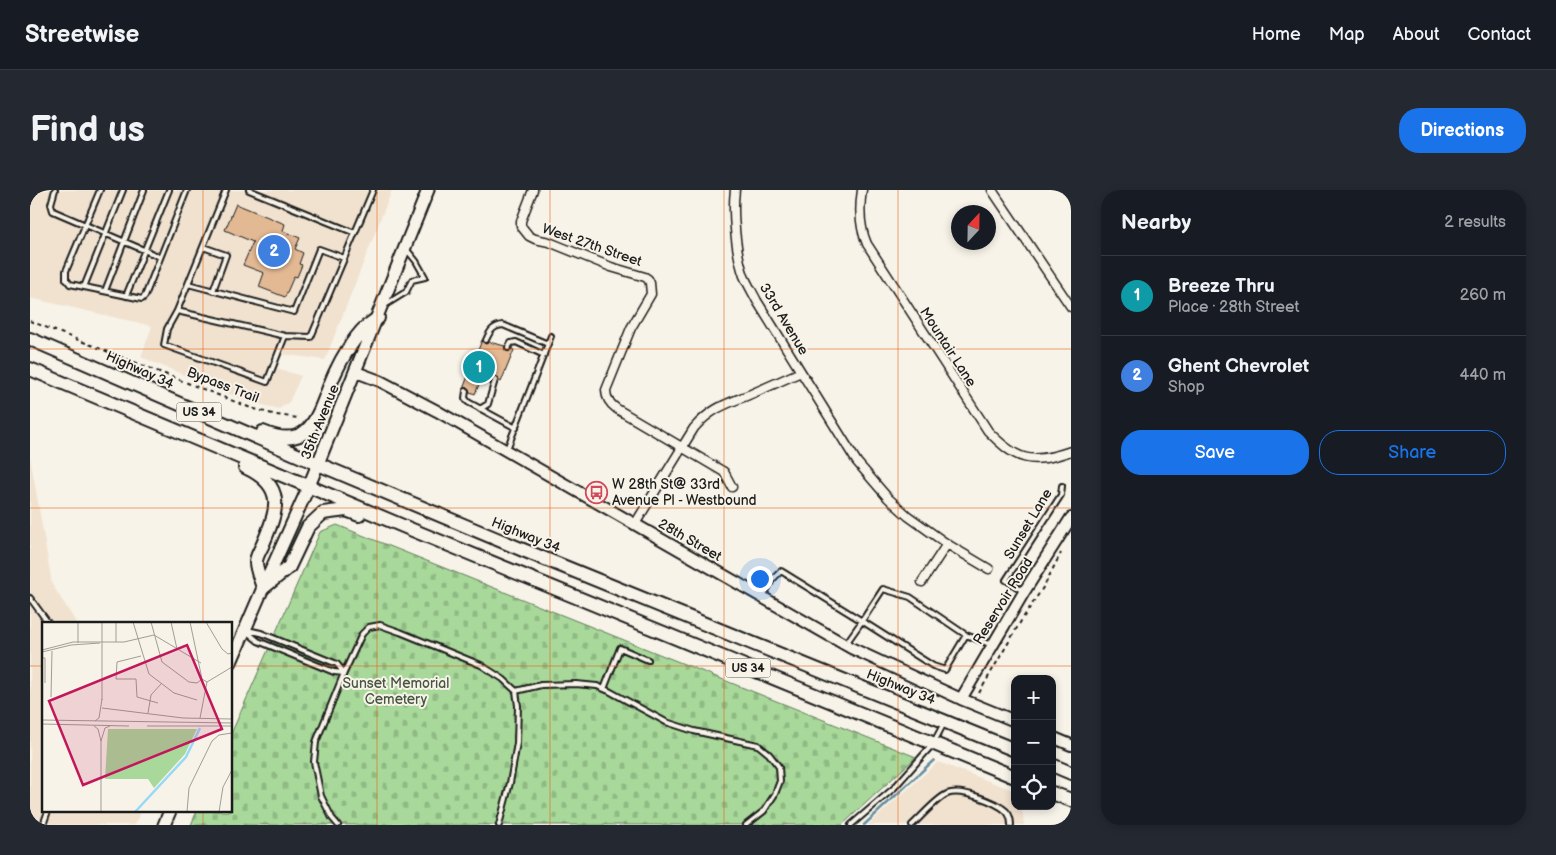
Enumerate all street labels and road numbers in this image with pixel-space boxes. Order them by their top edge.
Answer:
street label: West 27th Street [540,220,645,270]
street label: 33rd Avenue [756,280,812,358]
street label: Mountair Lane [916,304,980,390]
street label: Highway 34 [103,347,177,393]
street label: Bypass Trail [184,363,262,407]
street label: 35th Avenue [297,382,343,462]
road number: US 34 [176,402,222,422]
street label: Sunset Lane [1000,486,1056,562]
street label: Highway 34 [489,513,563,557]
street label: 28th Street [655,515,725,565]
street label: Reservoir Road [970,555,1036,647]
road number: US 34 [726,658,770,678]
street label: Highway 34 [864,665,938,709]

